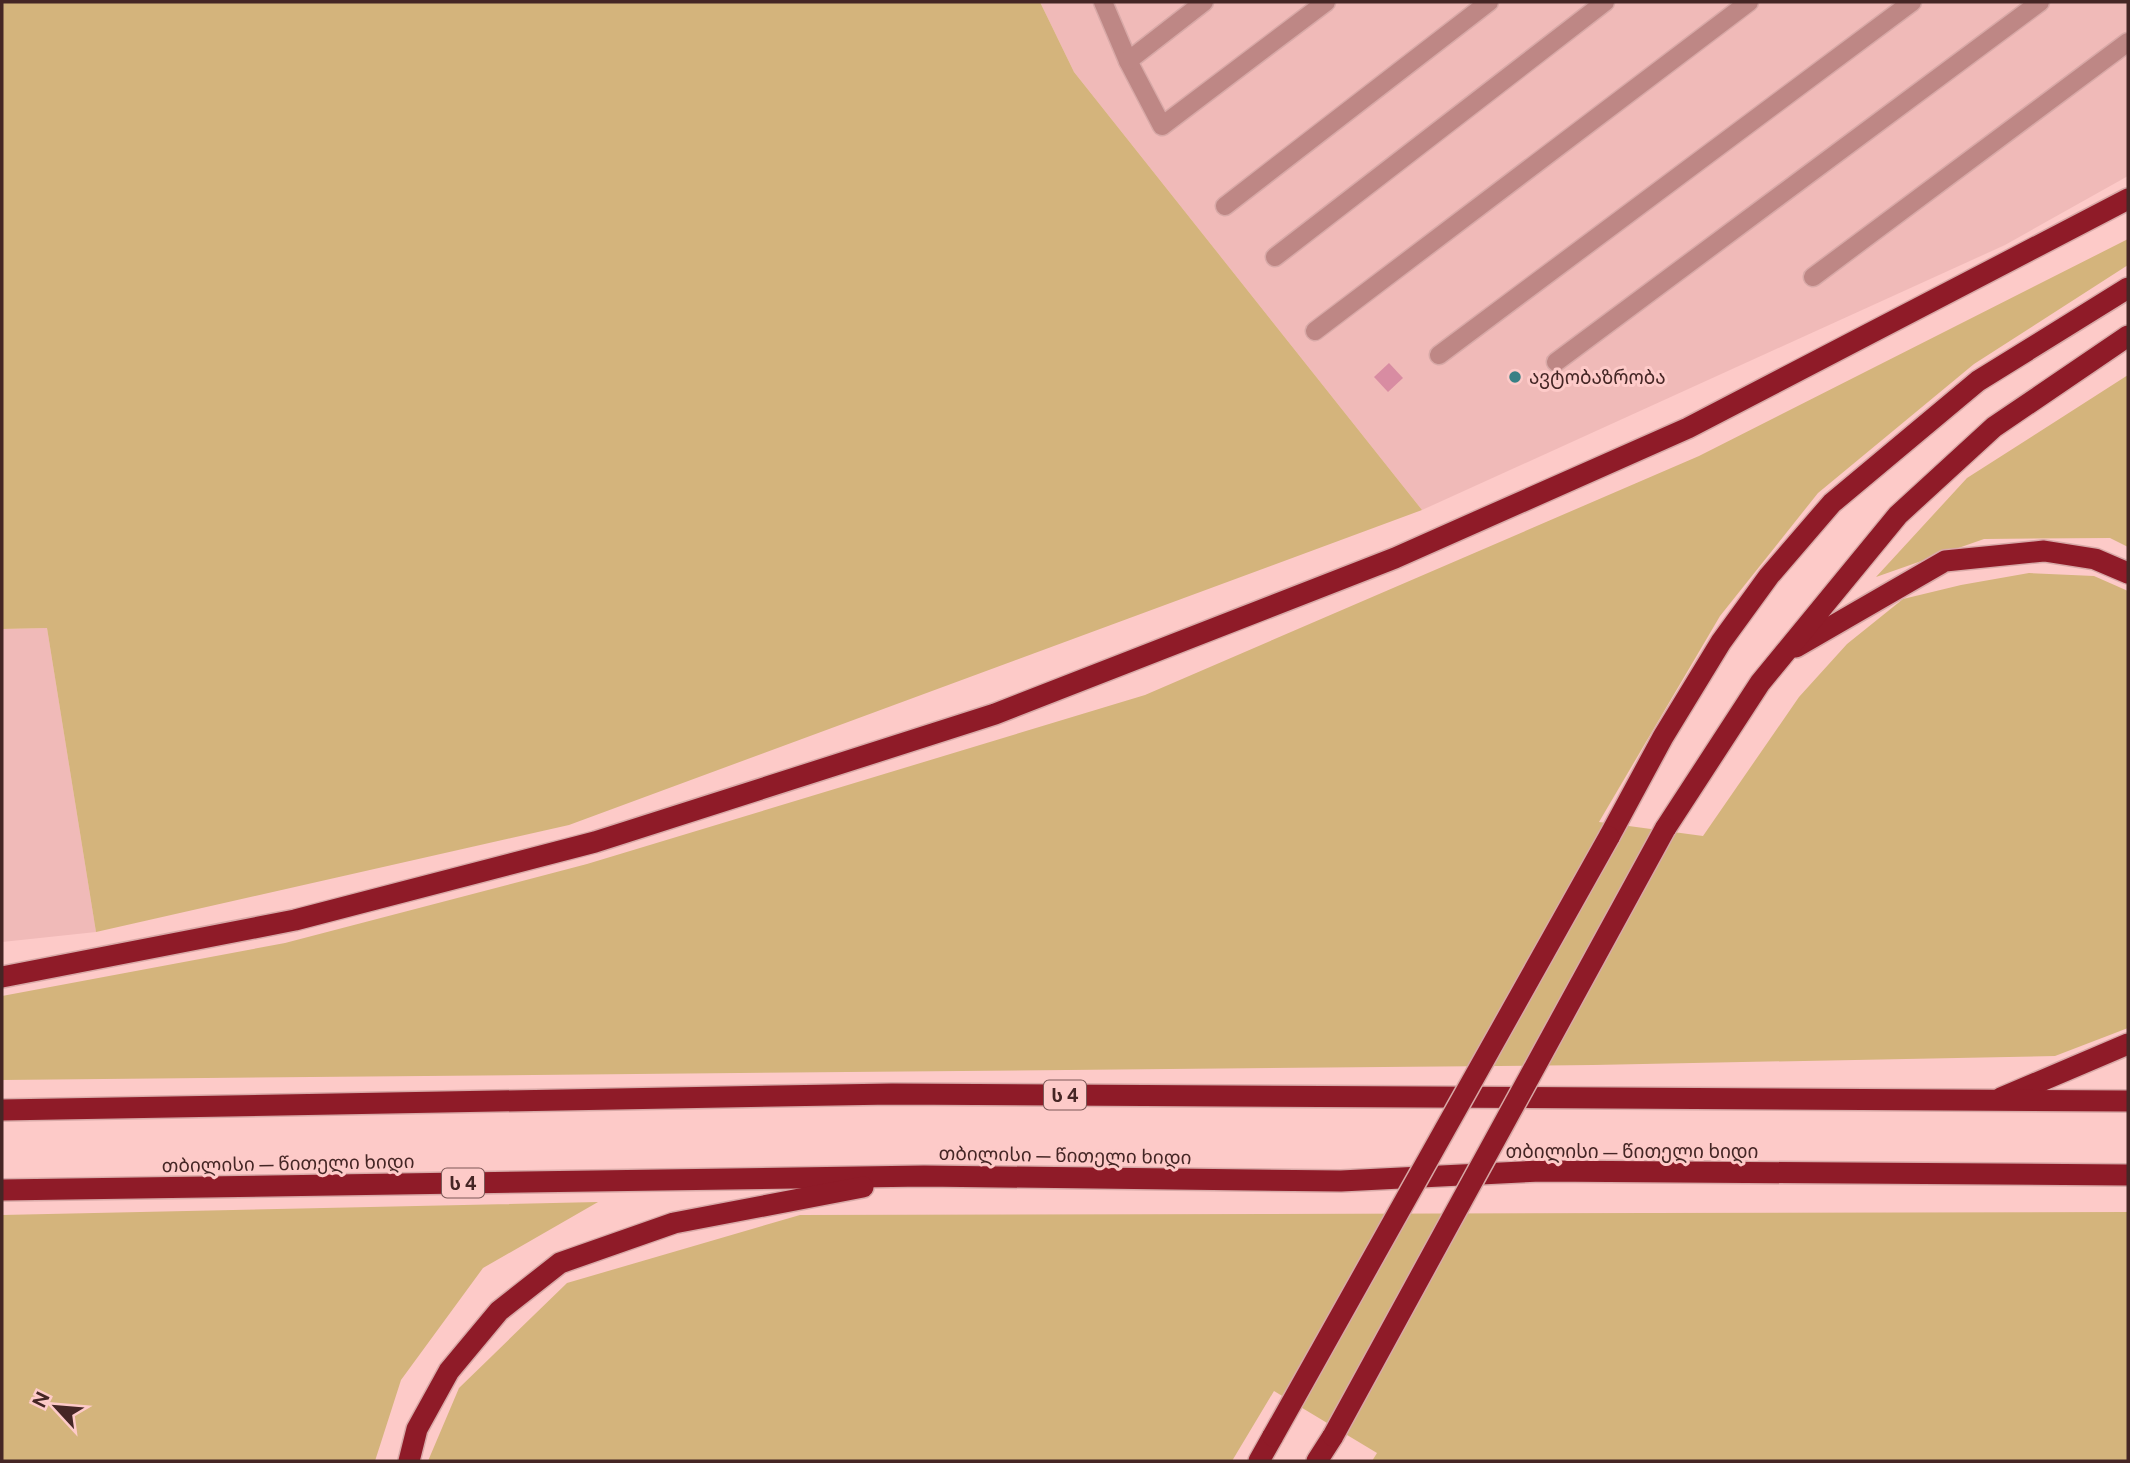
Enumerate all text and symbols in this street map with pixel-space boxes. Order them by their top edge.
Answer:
place label: ავტობაზრობა [1529,366,1666,389]
marker: ავტობაზრობა [1507,369,1523,385]
road number: ს 4 [1044,1080,1086,1110]
street label: თბილისი — წითელი ხიდი [1506,1140,1758,1164]
street label: თბილისი — წითელი ხიდი [938,1142,1192,1170]
street label: თბილისი — წითელი ხიდი [161,1150,415,1178]
road number: ს 4 [442,1168,484,1198]
north arrow [21,1372,91,1442]
text: N [28,1388,54,1411]

